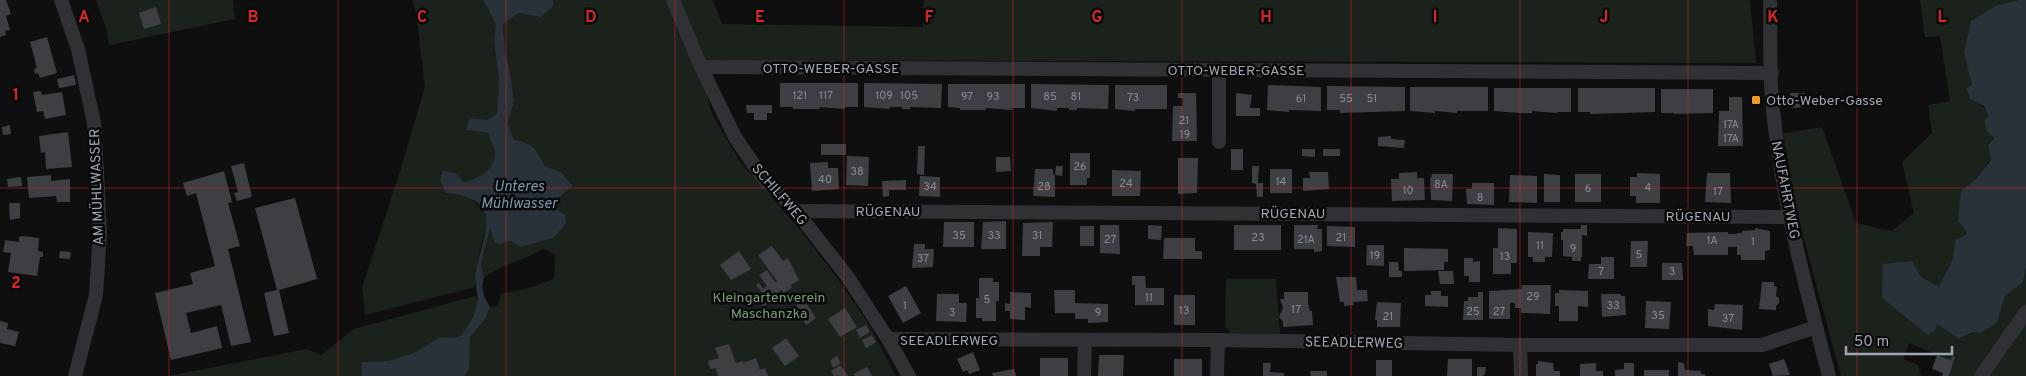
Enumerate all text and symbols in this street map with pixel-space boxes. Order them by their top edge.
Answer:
text: A [78,8,90,28]
text: B [247,8,259,28]
text: C [417,8,427,28]
text: D [585,8,597,28]
text: E [755,8,765,28]
text: F [924,8,934,28]
text: G [1092,8,1102,28]
text: H [1260,8,1272,28]
text: I [1433,8,1437,28]
text: J [1600,8,1608,28]
text: K [1767,8,1779,28]
text: L [1937,8,1947,28]
street label: OTTO-WEBER-GASSE [763,61,899,78]
street label: OTTO-WEBER-GASSE [1168,63,1304,80]
text: 1 [13,86,19,106]
house number: 121 [793,89,807,103]
house number: 117 [819,89,833,103]
house number: 109 [875,89,893,103]
house number: 105 [900,89,918,103]
house number: 97 [961,90,973,104]
house number: 93 [986,90,1000,104]
house number: 85 [1043,90,1057,104]
house number: 81 [1071,90,1081,104]
house number: 73 [1127,91,1139,105]
house number: 61 [1296,92,1306,106]
house number: 55 [1339,92,1353,106]
house number: 51 [1367,92,1377,106]
place label: Otto-Weber-Gasse [1766,93,1883,110]
marker: Otto-Weber-Gasse [1750,94,1762,106]
house number: 21 [1179,114,1189,128]
house number: 17A [1723,118,1739,132]
street label: AM MÜHLWASSER [86,128,108,246]
house number: 19 [1180,128,1190,142]
house number: 17A [1723,132,1739,146]
street label: NAUFAHRTWEG [1767,140,1802,241]
house number: 26 [1073,160,1087,174]
street label: SCHILFWEG [748,161,810,229]
house number: 38 [850,165,864,179]
house number: 40 [818,173,832,187]
house number: 14 [1276,175,1287,189]
house number: 24 [1119,177,1133,191]
water label: Unteres Mühlwasser [481,178,559,214]
house number: 8A [1434,178,1448,192]
house number: 34 [923,180,937,194]
house number: 28 [1037,180,1051,194]
house number: 4 [1645,181,1652,195]
house number: 6 [1585,182,1591,196]
house number: 10 [1402,184,1414,198]
house number: 17 [1713,185,1723,199]
house number: 8 [1477,191,1483,205]
street label: RÜGENAU [856,203,920,221]
street label: RÜGENAU [1261,205,1325,223]
street label: RÜGENAU [1666,208,1730,226]
house number: 35 [952,229,966,243]
house number: 33 [987,229,1001,243]
house number: 31 [1032,229,1042,243]
house number: 23 [1251,231,1265,245]
house number: 21 [1336,231,1346,245]
house number: 27 [1104,233,1116,247]
house number: 21A [1297,233,1315,247]
house number: 1A [1706,234,1718,248]
house number: 1 [1751,235,1755,249]
house number: 11 [1536,239,1544,253]
house number: 9 [1570,242,1576,256]
house number: 5 [1636,248,1643,262]
house number: 19 [1370,249,1380,263]
house number: 13 [1500,250,1510,264]
house number: 37 [917,252,929,266]
house number: 7 [1598,265,1604,279]
house number: 3 [1669,265,1675,279]
text: 2 [11,274,21,294]
park label: Kleingartenverein Maschanzka [713,290,825,323]
house number: 29 [1526,290,1540,304]
house number: 11 [1145,291,1153,305]
house number: 5 [984,293,991,307]
house number: 1 [903,299,907,313]
house number: 33 [1606,299,1620,313]
house number: 17 [1291,303,1301,317]
house number: 13 [1179,304,1189,318]
house number: 25 [1466,305,1480,319]
house number: 27 [1493,305,1505,319]
house number: 3 [949,306,955,320]
house number: 9 [1095,306,1101,320]
house number: 35 [1651,309,1665,323]
house number: 21 [1383,310,1393,324]
house number: 37 [1722,312,1734,326]
scale bar [1846,324,1952,356]
street label: SEEADLERWEG [900,333,998,350]
text: 50 m [1854,333,1889,352]
street label: SEEADLERWEG [1305,334,1403,353]

